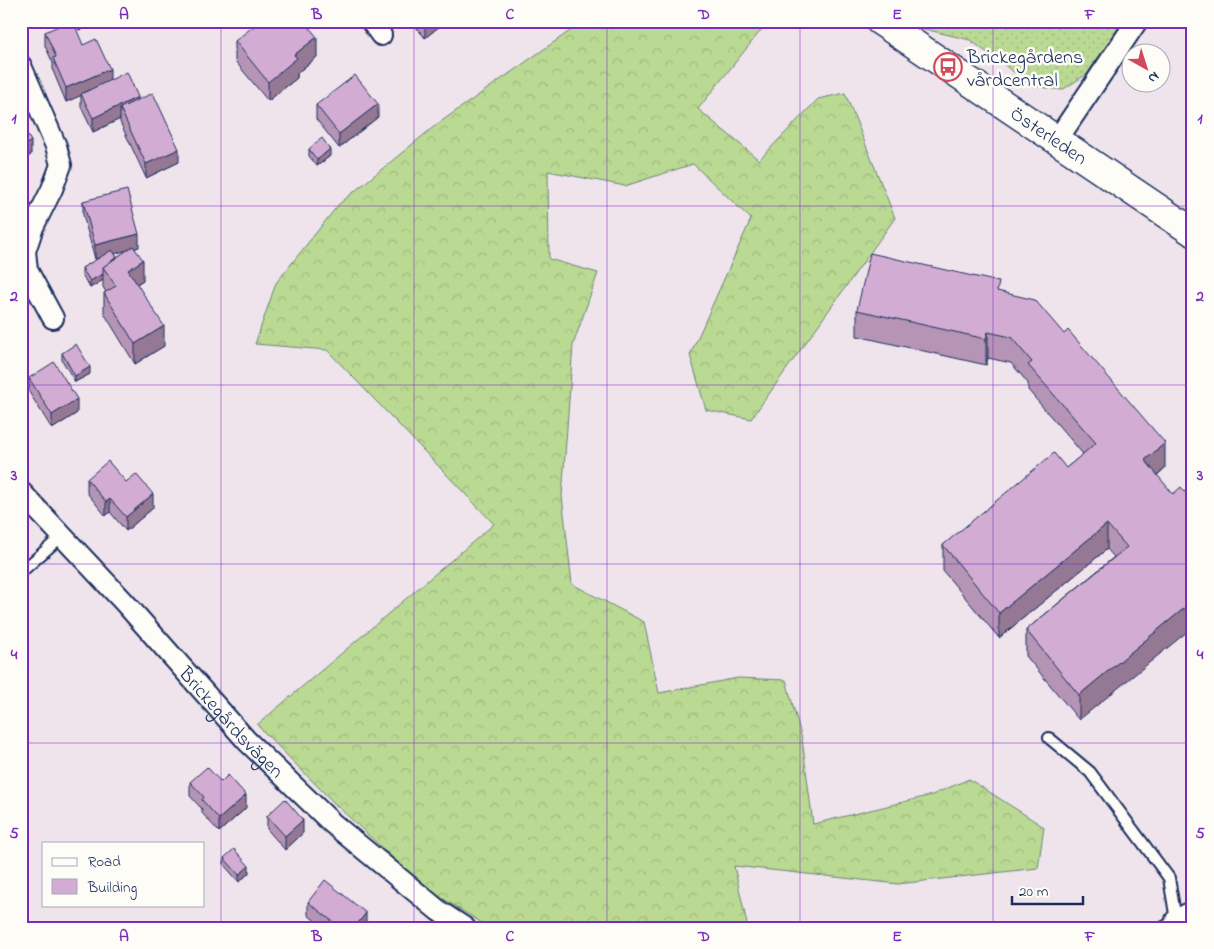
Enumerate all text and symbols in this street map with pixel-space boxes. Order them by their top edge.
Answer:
text: A [119,3,129,27]
text: B [311,3,323,27]
text: C [506,3,515,27]
text: D [697,3,710,27]
text: E [892,3,902,27]
text: F [1084,3,1096,27]
north arrow [1122,42,1172,92]
place label: Brickegårdens vårdcentral [966,44,1083,96]
bus stop icon: Brickegårdens vårdcentral [933,52,963,82]
text: N [1143,66,1164,88]
street label: Österleden [1003,101,1092,174]
text: 1 [11,107,17,131]
text: 1 [1197,107,1203,131]
text: 2 [9,285,18,309]
text: 2 [1195,285,1204,309]
text: 3 [10,464,18,488]
text: 3 [1196,464,1204,488]
text: 4 [10,643,18,667]
text: 4 [1196,643,1204,667]
street label: Brickegårdsvägen [170,661,289,786]
text: 5 [9,822,19,846]
text: 5 [1195,822,1205,846]
legend [42,842,205,906]
text: Road [88,851,121,873]
scale bar [1012,874,1083,906]
text: Building [87,877,137,900]
text: 20 m [1019,881,1049,903]
text: A [119,925,129,949]
text: B [311,925,323,949]
text: C [506,925,515,949]
text: D [697,925,710,949]
text: E [892,925,902,949]
text: F [1084,925,1096,949]

